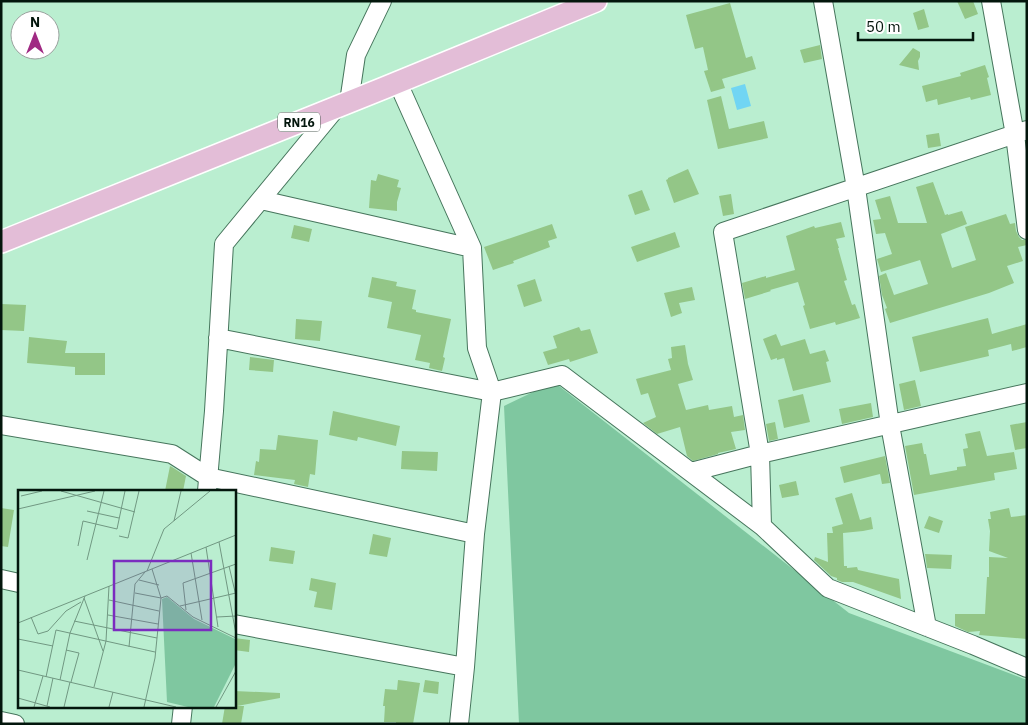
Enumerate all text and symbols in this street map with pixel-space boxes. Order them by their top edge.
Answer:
north arrow [10,10,60,60]
scale bar [858,10,973,42]
text: N [30,13,40,31]
text: 50 m [866,17,901,36]
road number: RN16 [278,112,320,132]
inset map [18,490,235,708]

